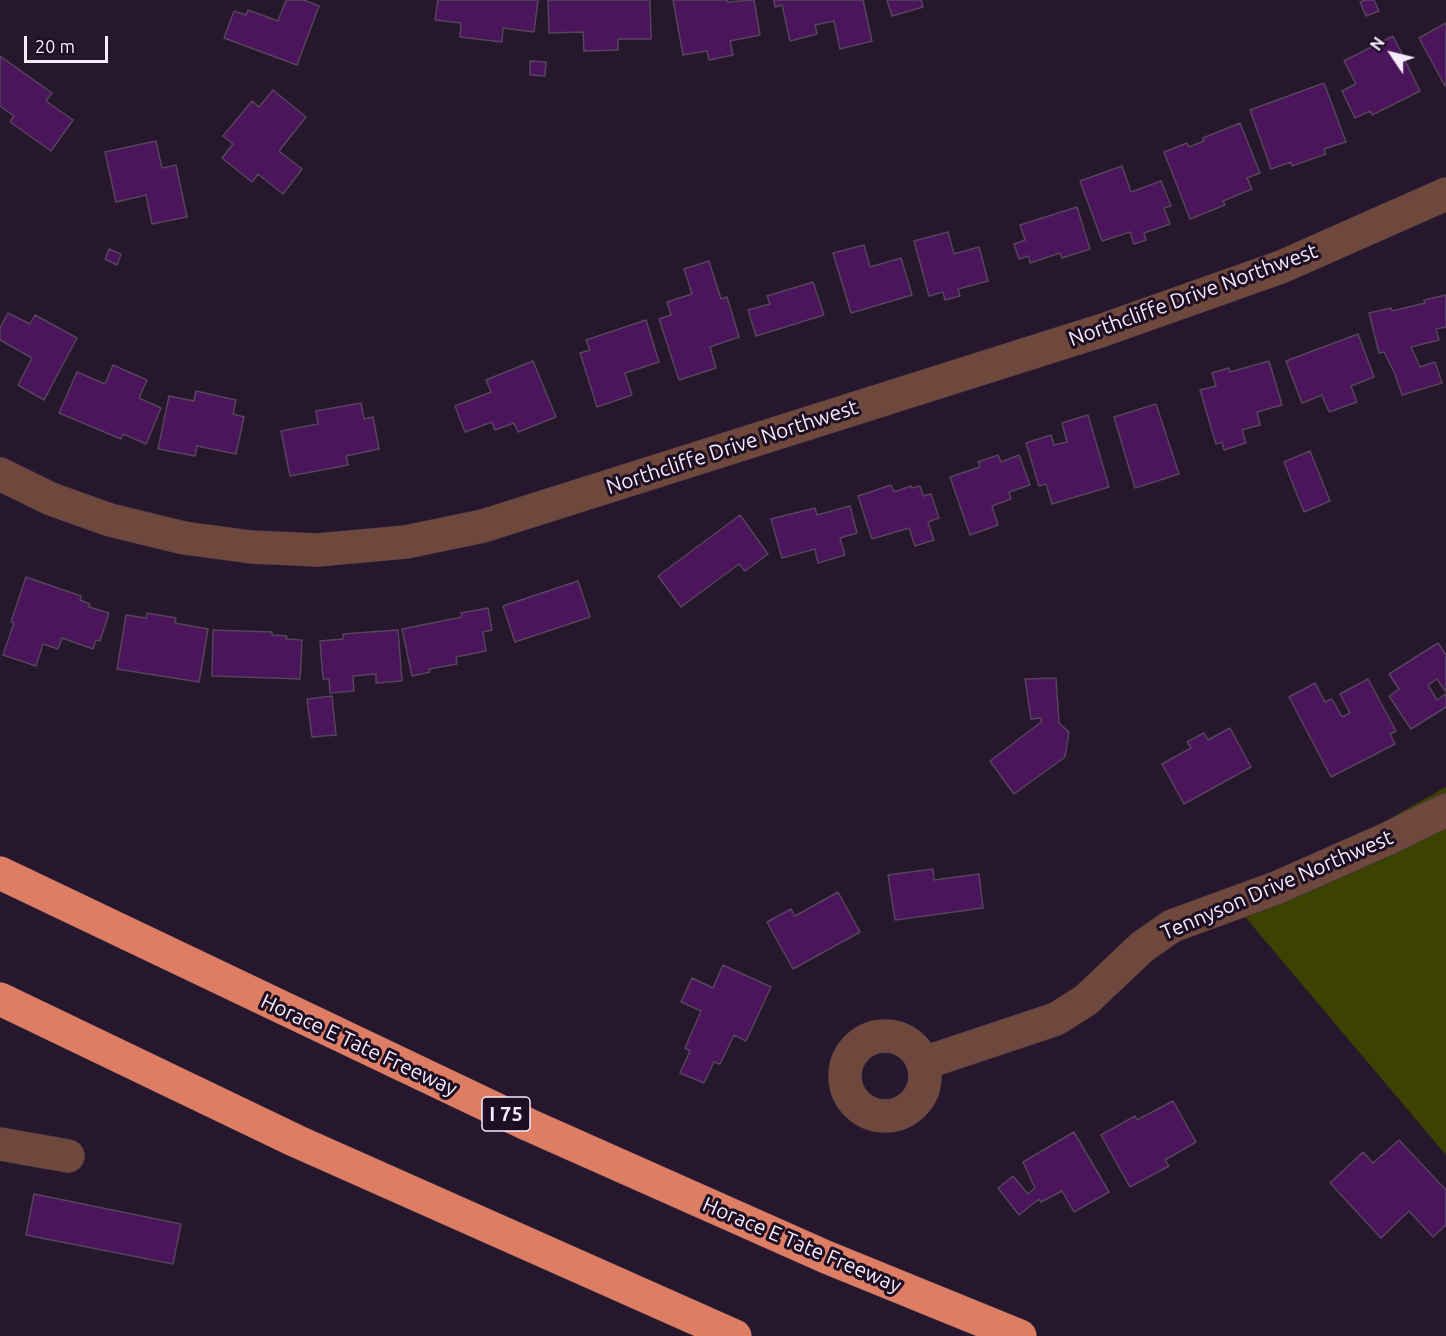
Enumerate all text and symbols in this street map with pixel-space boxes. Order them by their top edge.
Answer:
scale bar [27,24,111,62]
north arrow [1362,24,1422,84]
text: N [1366,34,1388,54]
text: 20 m [35,36,75,56]
street label: Northcliffe Drive Northwest [1065,238,1321,352]
street label: Northcliffe Drive Northwest [603,394,861,500]
street label: Tennyson Drive Northwest [1157,825,1397,945]
street label: Horace E Tate Freeway [257,988,461,1102]
road number: I 75 [482,1097,530,1131]
street label: Horace E Tate Freeway [699,1192,905,1298]

